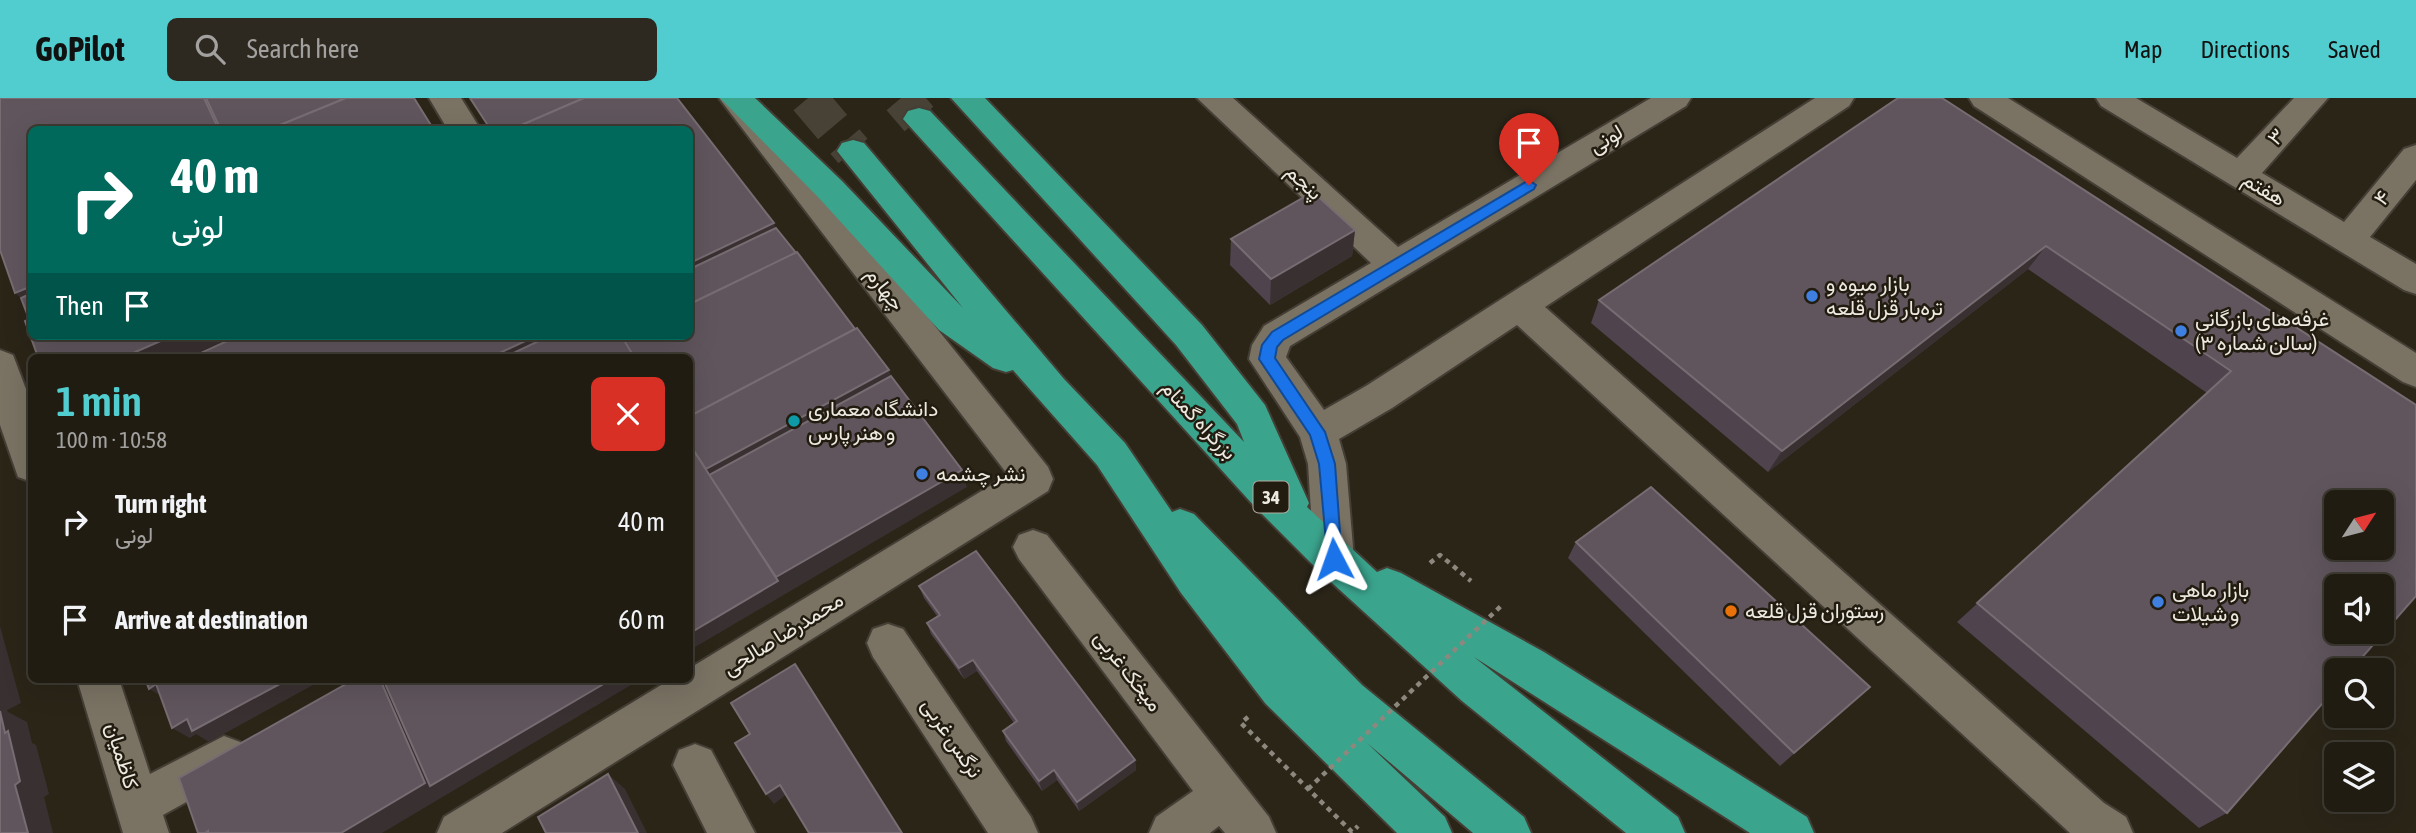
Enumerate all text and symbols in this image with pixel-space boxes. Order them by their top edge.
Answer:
search box [167,18,657,81]
text: GoPilot [35,30,125,68]
icon: search [191,30,229,68]
text: Search here [247,34,359,64]
text: Map [2124,36,2162,63]
text: Directions [2200,36,2290,63]
text: Saved [2328,36,2381,63]
pin [1499,113,1559,185]
street label: لونی [1584,119,1628,159]
street label: ۳ [2262,123,2289,150]
icon: arrive [1510,124,1548,162]
text: 40 m [171,147,259,203]
icon: right [56,154,147,245]
street label: پنجم [1279,158,1328,206]
street label: هفتم [2237,166,2290,213]
street label: ۴ [2368,185,2394,210]
text: لونی [171,208,224,245]
street label: چهارم [859,262,910,317]
place label: بازار میوه و تره‌بار قزل قلعه [1826,271,1943,321]
icon: arrive [118,287,156,325]
marker: بازار میوه و تره‌بار قزل قلعه [1804,288,1820,304]
text: Then [56,291,104,321]
place label: غرفه‌های بازرگانی (سالن شماره ۳) [2195,306,2329,356]
marker: غرفه‌های بازرگانی (سالن شماره ۳) [2173,323,2189,339]
street label: بزرگراه گمنام [1155,375,1242,466]
text: 1 min [56,377,142,425]
button: close [591,377,665,451]
place label: دانشگاه معماری و هنر پارس [808,396,938,447]
marker: دانشگاه معماری و هنر پارس [786,413,802,429]
text: 100 m · 10:58 [56,427,167,453]
place label: نشر چشمه [936,461,1025,488]
marker: نشر چشمه [914,466,930,482]
road number: 34 [1254,482,1288,512]
text: Turn right [115,489,206,519]
north arrow [2324,490,2394,560]
map controls [2324,490,2394,812]
icon: right [56,503,94,541]
text: 40 m [618,507,665,537]
text: لونی [115,522,153,548]
position arrow [1297,522,1371,596]
button: sound [2324,574,2394,644]
place label: بازار ماهی و شیلات [2172,577,2249,627]
street label: محمدرضا صالحی [718,587,848,681]
marker: بازار ماهی و شیلات [2150,594,2166,610]
place label: رستوران قزل قلعه [1745,598,1884,624]
icon: arrive [56,601,94,639]
marker: رستوران قزل قلعه [1723,603,1739,619]
text: Arrive at destination [115,605,308,635]
text: 60 m [618,605,665,635]
street label: میخک غربی [1088,625,1168,717]
button: search [2324,658,2394,728]
street label: نرگس غربی [916,693,988,783]
street label: کاظمیان [101,720,144,792]
button: layers [2324,742,2394,812]

